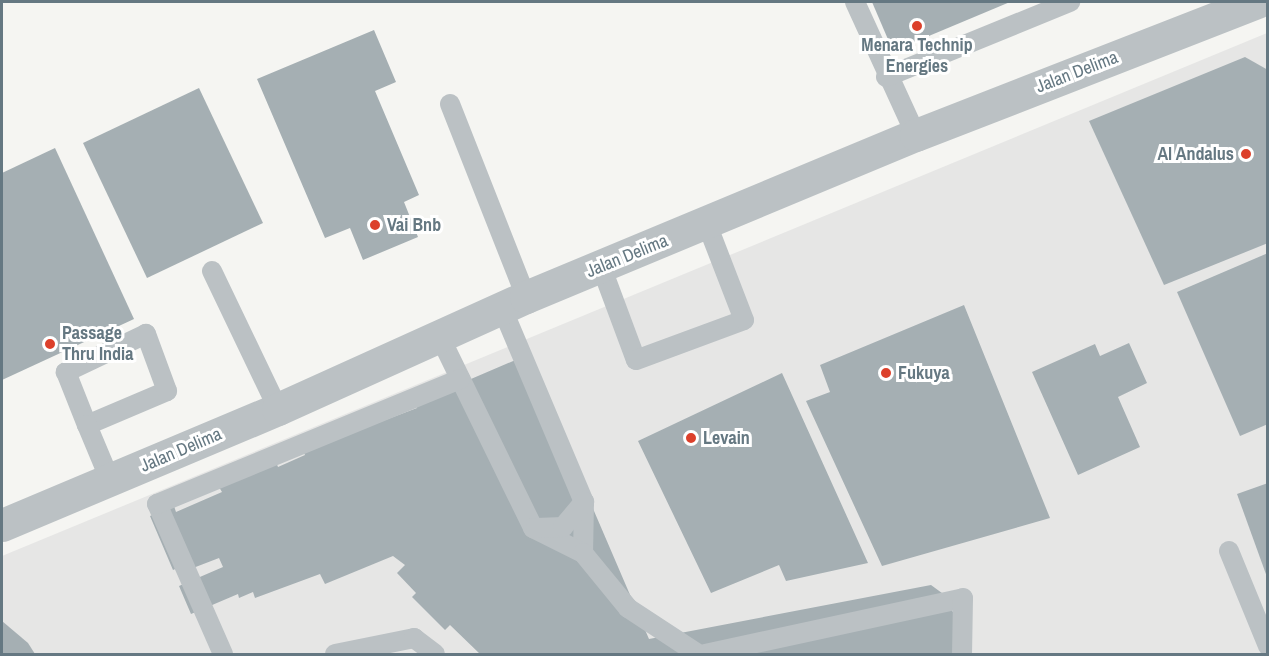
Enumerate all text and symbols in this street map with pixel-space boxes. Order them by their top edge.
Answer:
marker: Menara Technip Energies [910,19,924,33]
place label: Menara Technip Energies [861,35,973,78]
street label: Jalan Delima [1033,46,1121,98]
place label: Al Andalus [1157,143,1234,165]
marker: Al Andalus [1239,147,1253,161]
place label: Vai Bnb [387,214,441,236]
marker: Vai Bnb [368,218,382,232]
street label: Jalan Delima [583,230,671,282]
place label: Passage Thru India [62,323,133,366]
marker: Passage Thru India [43,337,57,351]
place label: Fukuya [898,362,950,384]
marker: Fukuya [879,366,893,380]
street label: Jalan Delima [137,423,225,477]
place label: Levain [703,427,750,449]
marker: Levain [684,431,698,445]

